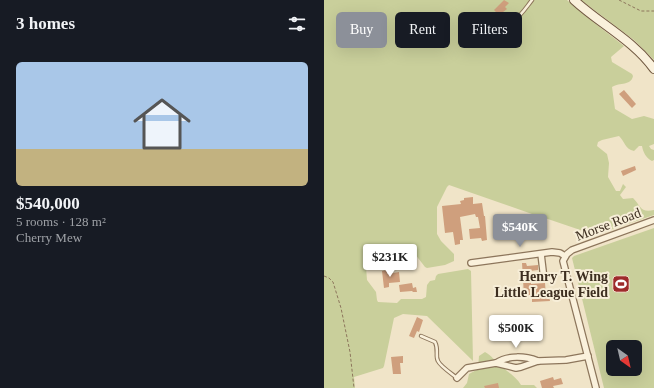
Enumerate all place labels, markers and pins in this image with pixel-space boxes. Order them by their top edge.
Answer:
pin: $540K [492,214,548,248]
pin: $231K [362,244,418,278]
place label: Henry T. Wing Little League Field [494,269,608,300]
sports icon: Henry T. Wing Little League Field [611,274,631,294]
pin: $500K [488,315,544,349]

